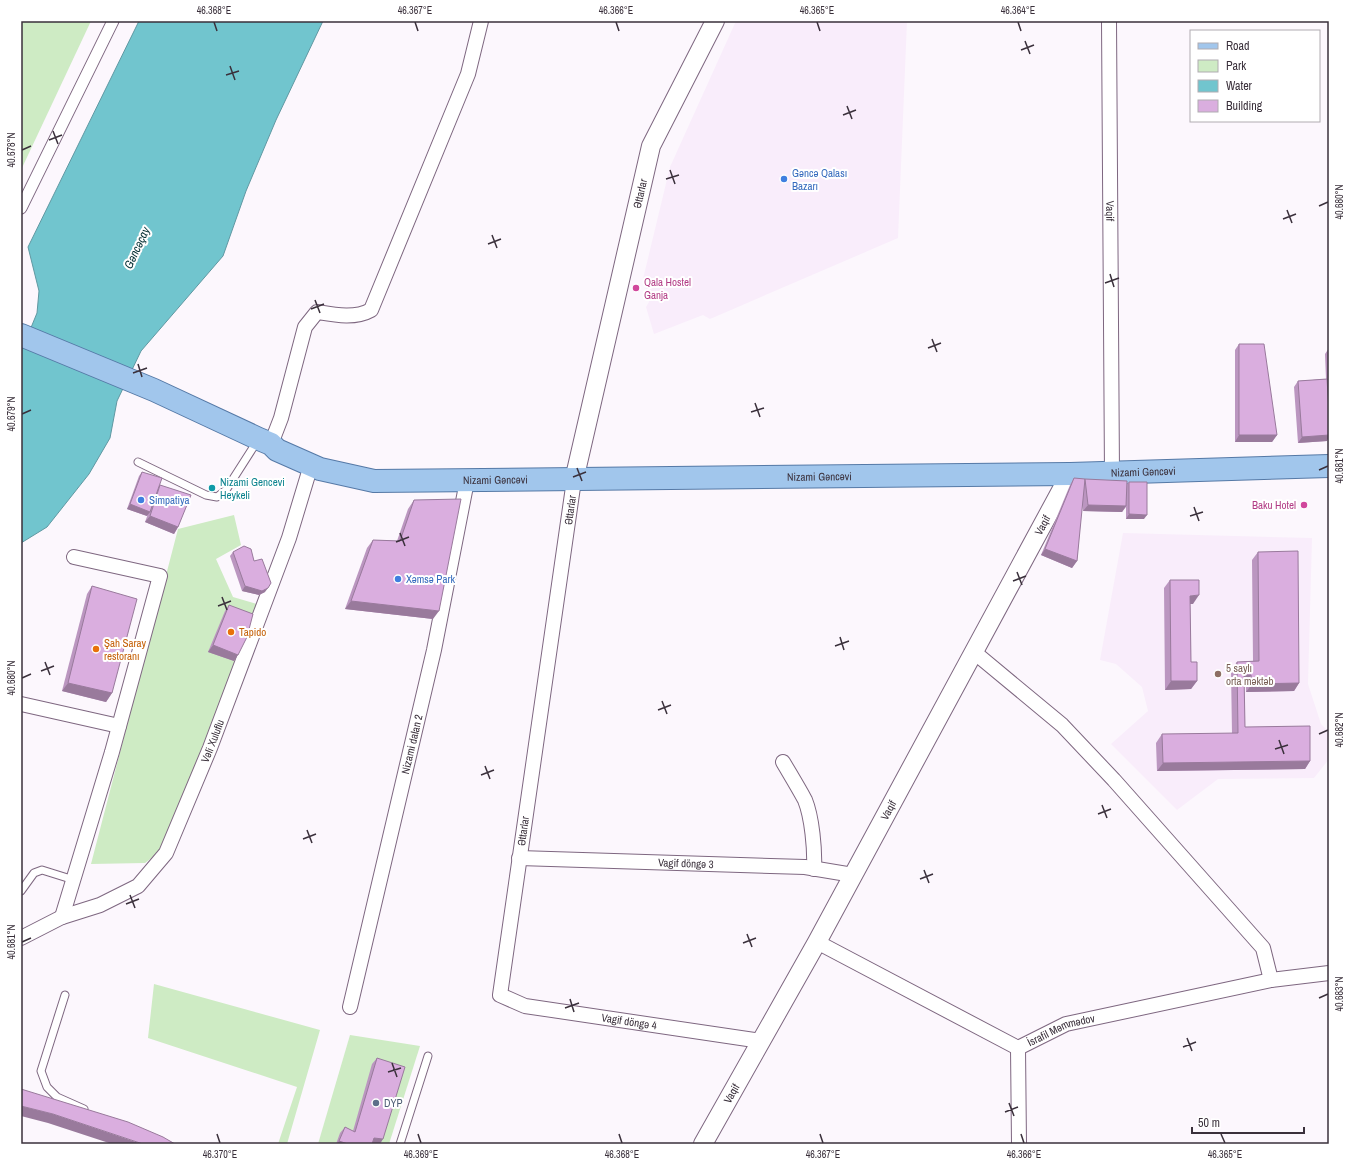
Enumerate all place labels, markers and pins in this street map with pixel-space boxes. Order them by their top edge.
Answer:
place label: Gəncə Qalası Bazarı [792,166,847,193]
marker: Gəncə Qalası Bazarı [779,174,789,184]
place label: Qala Hostel Ganja [644,275,691,302]
marker: Qala Hostel Ganja [631,283,641,293]
place label: Nizami Gencevi Heykeli [220,475,285,502]
marker: Nizami Gencevi Heykeli [207,483,217,493]
place label: Simpatiya [149,493,190,507]
marker: Simpatiya [136,495,146,505]
place label: Baku Hotel [1252,498,1296,512]
marker: Baku Hotel [1299,500,1309,510]
place label: Xəmsə Park [406,572,455,586]
marker: Xəmsə Park [393,574,403,584]
place label: Tapido [239,625,266,639]
marker: Tapido [226,627,236,637]
place label: Şah Saray restoranı [104,636,147,663]
marker: Şah Saray restoranı [91,644,101,654]
place label: 5 saylı orta məktəb [1226,661,1274,688]
marker: 5 saylı orta məktəb [1213,669,1223,679]
place label: DYP [384,1096,403,1110]
marker: DYP [371,1098,381,1108]

